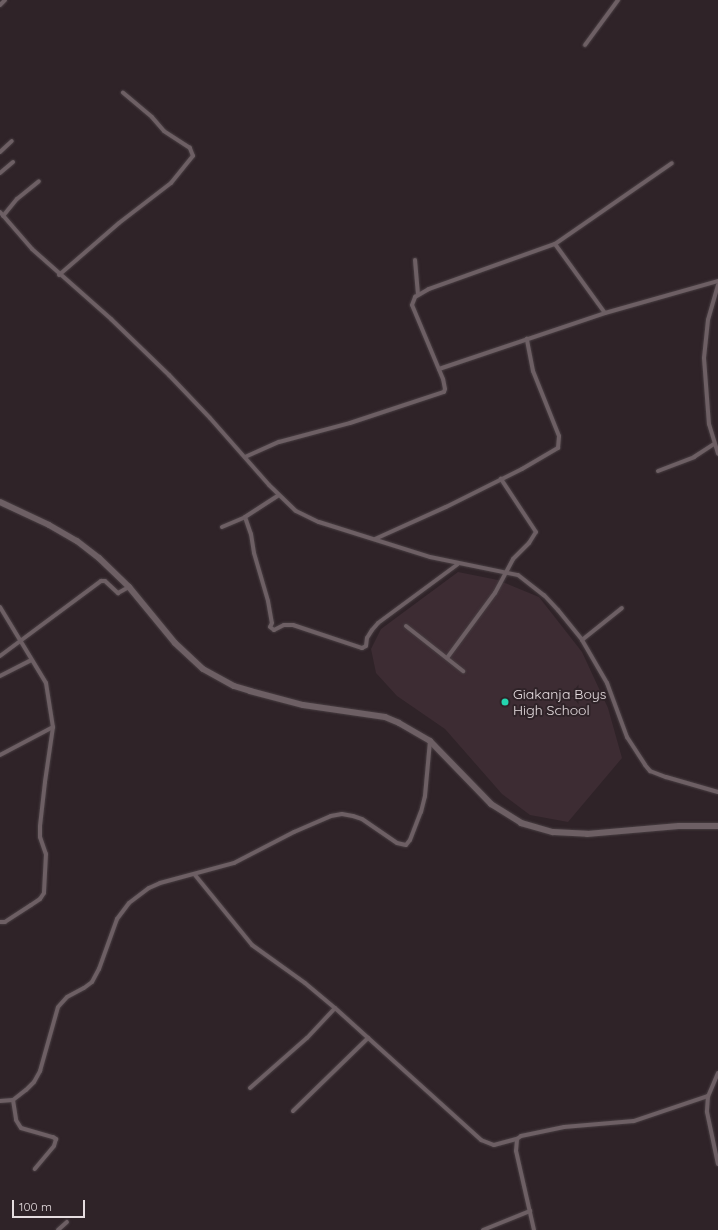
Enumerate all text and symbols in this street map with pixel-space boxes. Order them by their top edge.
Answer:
place label: Giakanja Boys High School [513,686,606,718]
marker: Giakanja Boys High School [500,697,510,707]
scale bar [14,1192,87,1218]
text: 100 m [19,1199,52,1214]

